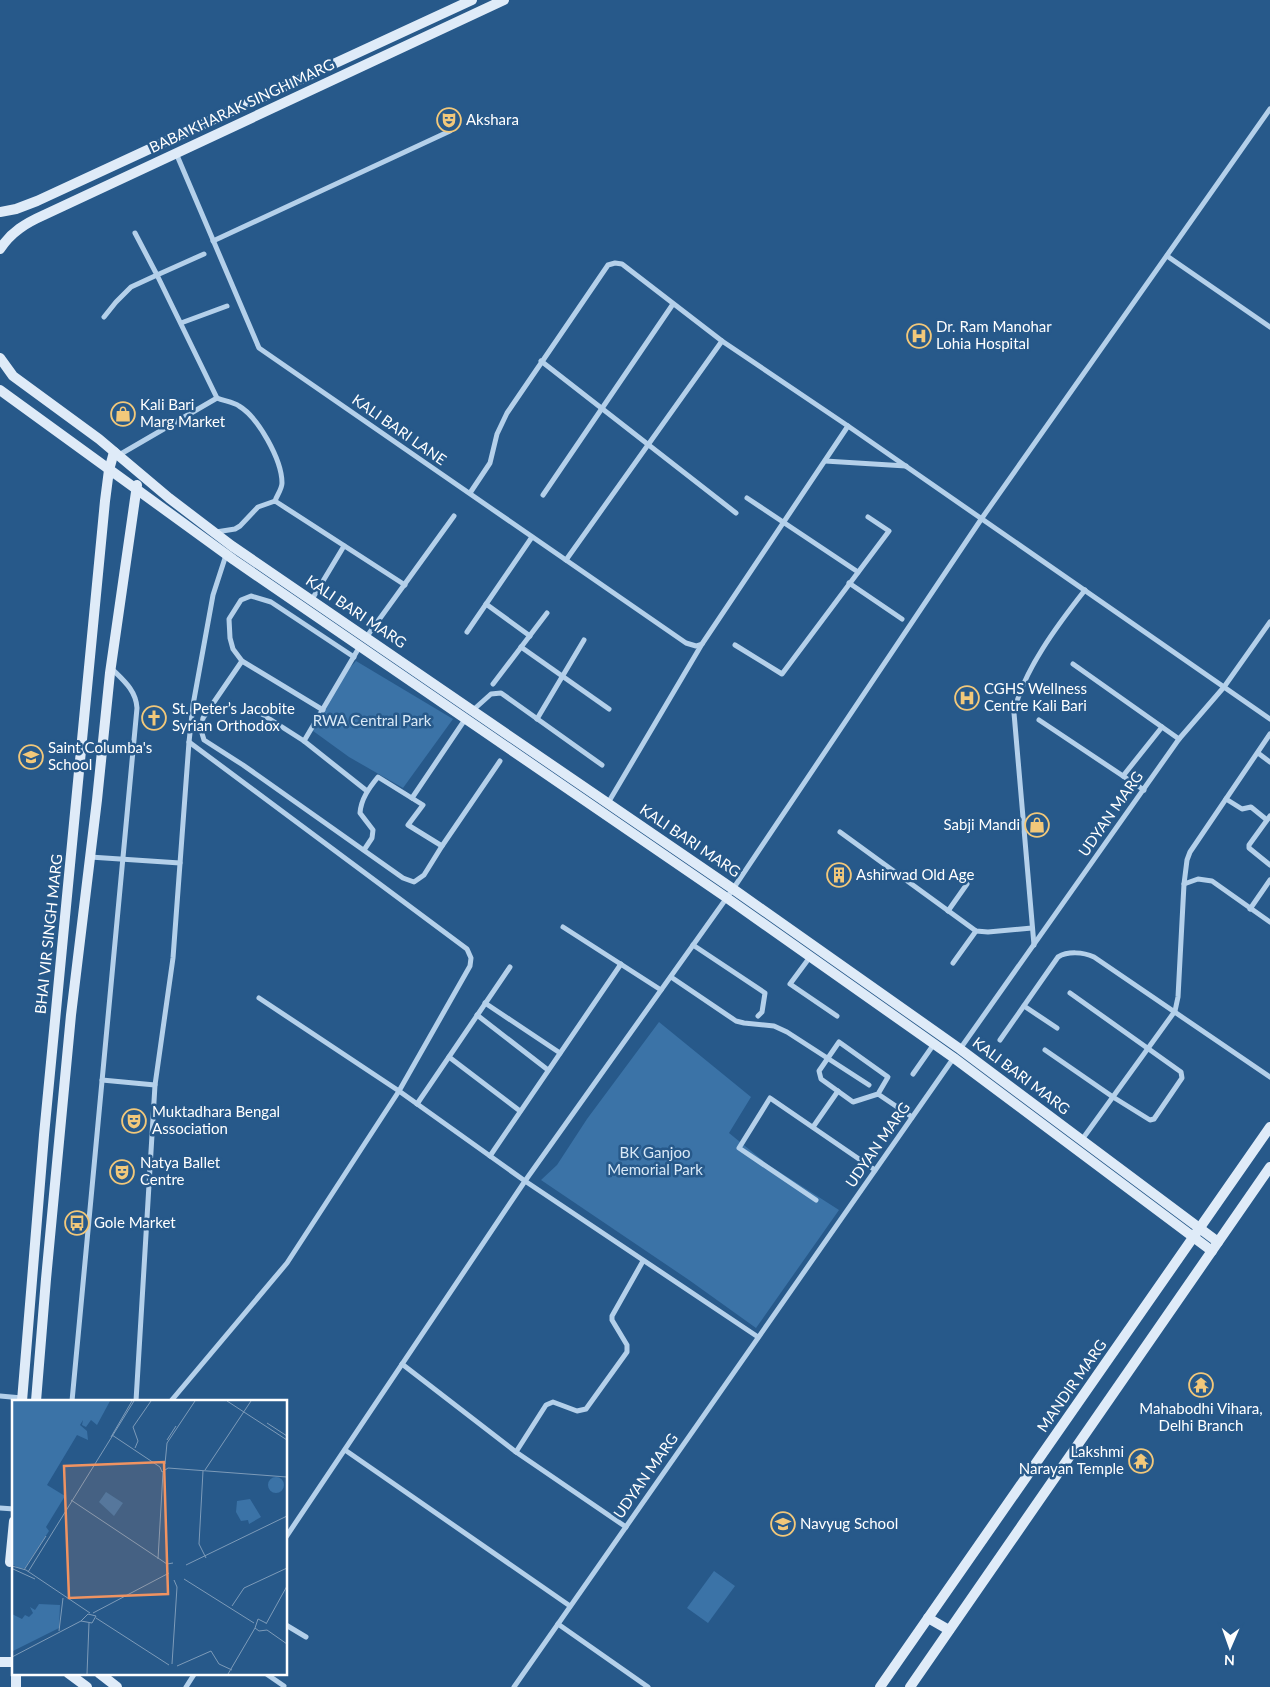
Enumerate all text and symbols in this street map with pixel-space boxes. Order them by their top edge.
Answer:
street label: BABA KHARAK SINGH MARG [146,54,337,156]
theatre icon: Akshara [436,107,462,133]
place label: Akshara [466,110,519,128]
place label: Dr. Ram Manohar Lohia Hospital [936,317,1052,352]
hospital icon: Dr. Ram Manohar Lohia Hospital [906,323,932,349]
street label: KALI BARI LANE [349,390,450,468]
place label: Kali Bari Marg Market [140,395,226,430]
shop icon: Kali Bari Marg Market [110,401,136,427]
street label: KALI BARI MARG [303,571,410,651]
place label: CGHS Wellness Centre Kali Bari [984,679,1087,714]
hospital icon: CGHS Wellness Centre Kali Bari [954,685,980,711]
place label: St. Peter’s Jacobite Syrian Orthodox [172,699,295,734]
church icon: St. Peter’s Jacobite Syrian Orthodox [141,705,167,731]
park label: RWA Central Park [313,711,432,729]
place label: Saint Columba's School [48,738,152,773]
school or university icon: Saint Columba's School [18,744,44,770]
street label: UDYAN MARG [1074,767,1146,860]
street label: KALI BARI MARG [637,800,744,880]
shop icon: Sabji Mandi [1024,812,1050,838]
place label: Sabji Mandi [944,815,1020,833]
street label: BHAI VIR SINGH MARG [31,853,65,1015]
building icon: Ashirwad Old Age [826,862,852,888]
place label: Ashirwad Old Age [856,865,974,883]
street label: KALI BARI MARG [969,1033,1074,1118]
street label: UDYAN MARG [841,1098,913,1191]
place label: Muktadhara Bengal Association [152,1102,280,1137]
theatre icon: Muktadhara Bengal Association [121,1108,147,1134]
park label: BK Ganjoo Memorial Park [607,1143,703,1178]
place label: Natya Ballet Centre [140,1153,221,1188]
theatre icon: Natya Ballet Centre [109,1159,135,1185]
bus stop icon: Gole Market [64,1210,90,1236]
place label: Gole Market [94,1213,176,1231]
street label: MANDIR MARG [1033,1336,1110,1435]
temple icon: Mahabodhi Vihara, Delhi Branch [1188,1372,1214,1398]
place label: Mahabodhi Vihara, Delhi Branch [1139,1399,1263,1434]
inset map [12,1400,288,1674]
street label: UDYAN MARG [609,1429,681,1522]
place label: Lakshmi Narayan Temple [1019,1442,1124,1477]
temple icon: Lakshmi Narayan Temple [1128,1448,1154,1474]
school or university icon: Navyug School [770,1511,796,1537]
place label: Navyug School [800,1514,898,1532]
north arrow [1205,1622,1255,1672]
text: N [1224,1652,1235,1669]

